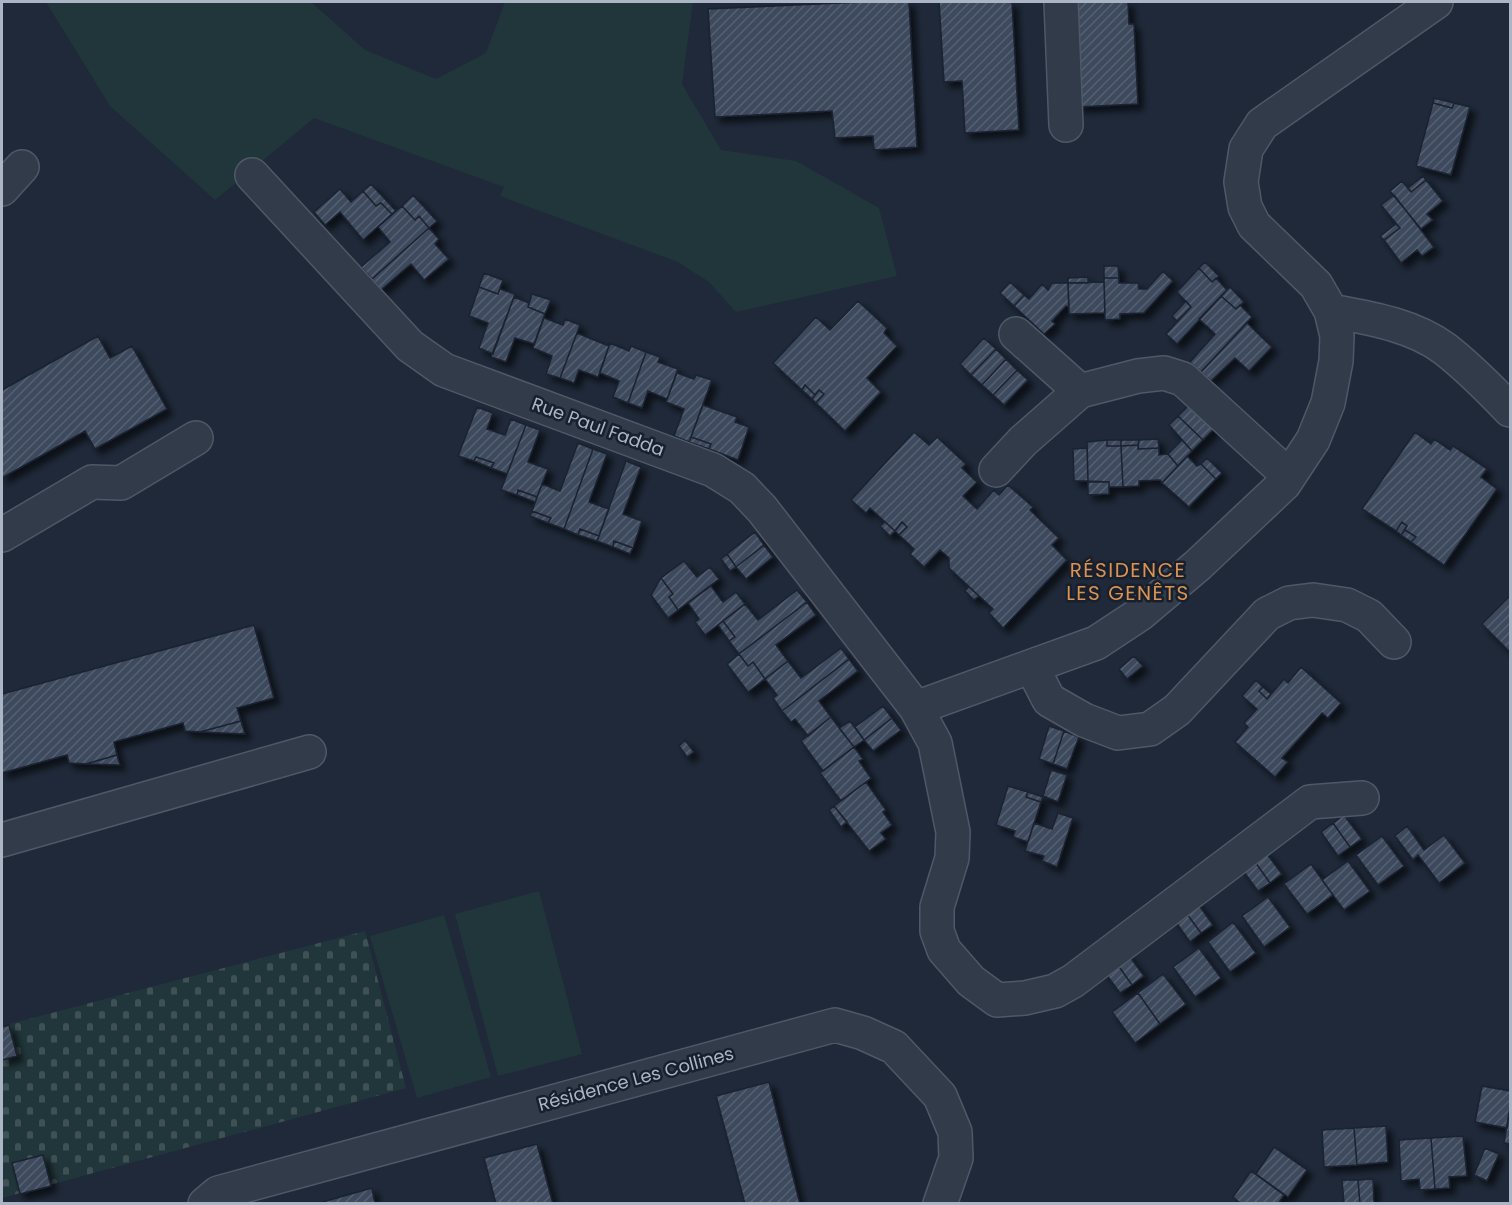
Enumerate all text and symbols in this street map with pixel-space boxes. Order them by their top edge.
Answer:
street label: Rue Paul Fadda [528,391,668,462]
district label: RÉSIDENCE LES GENÊTS [1066,556,1190,607]
street label: Résidence Les Collines [535,1040,736,1117]

